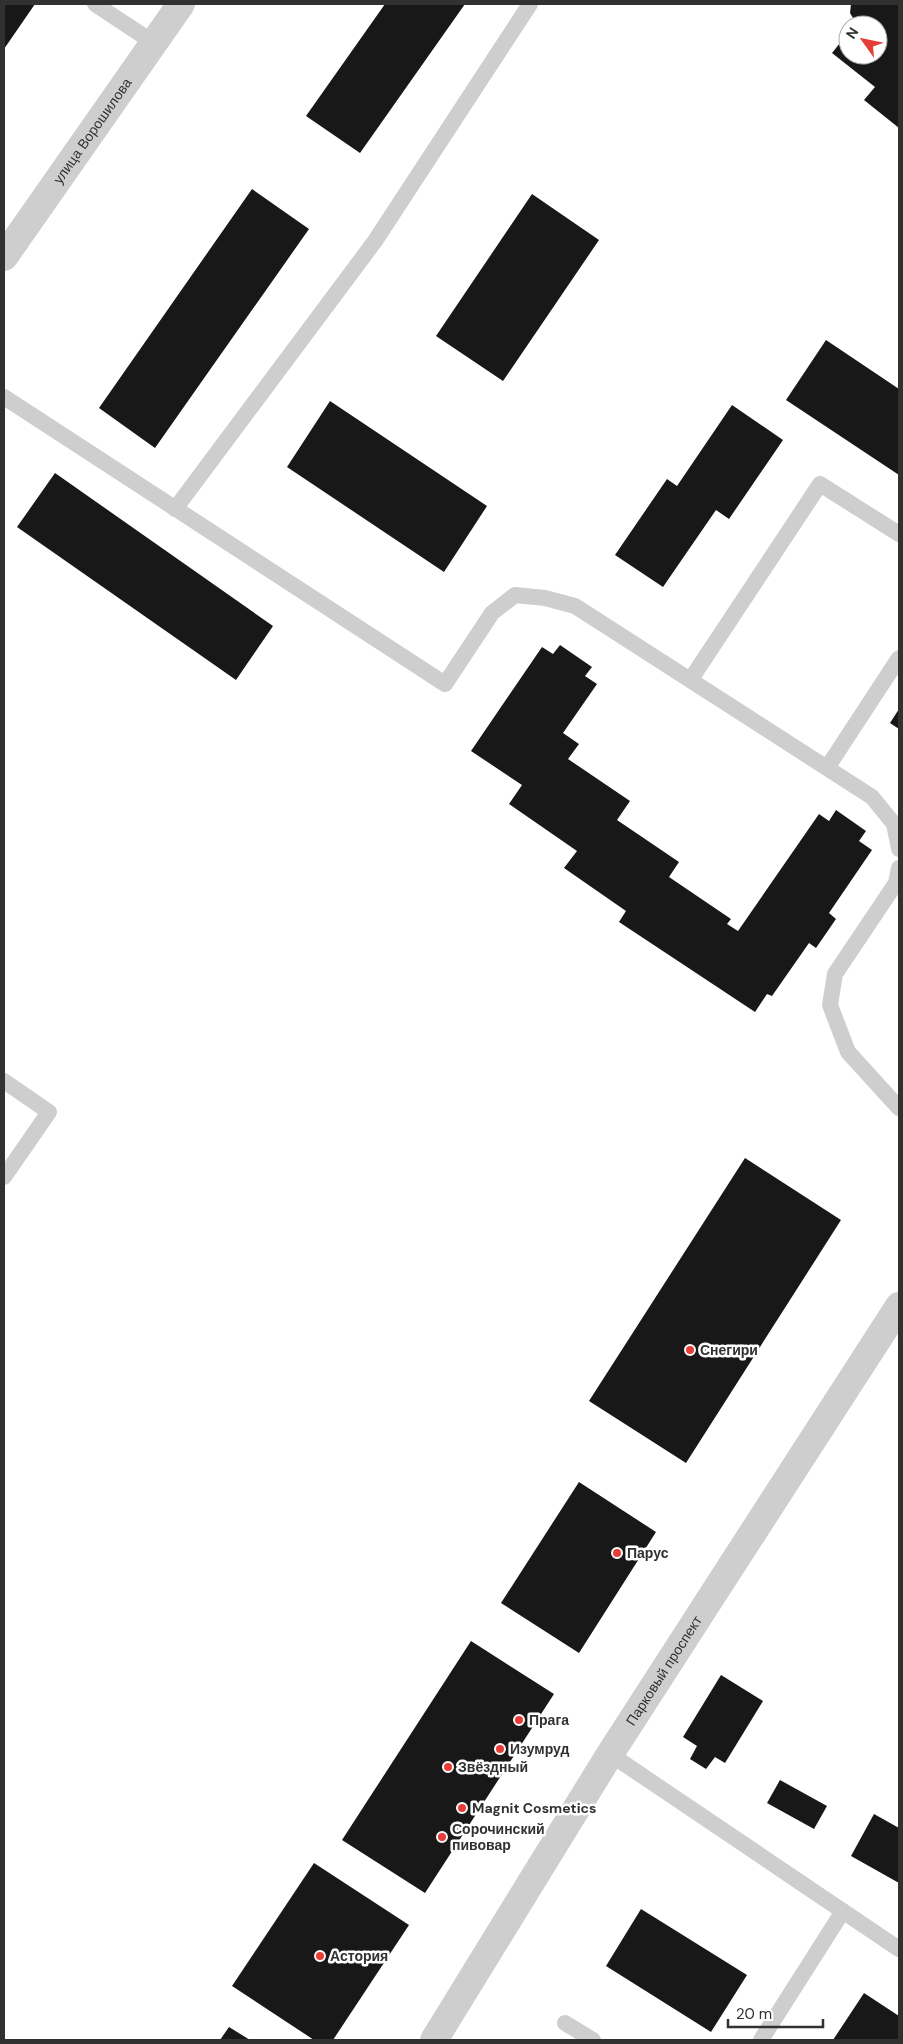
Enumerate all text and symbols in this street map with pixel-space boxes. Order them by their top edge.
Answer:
north arrow [838,15,888,65]
text: N [842,24,862,42]
street label: улица Ворошилова [49,74,136,187]
place label: Снегири [700,1341,758,1359]
marker: Снегири [684,1344,696,1356]
place label: Парус [627,1544,669,1562]
marker: Парус [611,1547,623,1559]
street label: Парковый проспект [622,1612,706,1729]
place label: Прага [529,1711,569,1729]
marker: Прага [513,1714,525,1726]
place label: Изумруд [510,1740,569,1758]
marker: Изумруд [494,1743,506,1755]
place label: Звёздный [458,1758,528,1776]
marker: Звёздный [442,1761,454,1773]
place label: Magnit Cosmetics [472,1799,596,1817]
marker: Magnit Cosmetics [456,1802,468,1814]
place label: Сорочинский пивовар [452,1820,545,1854]
marker: Сорочинский пивовар [436,1831,448,1843]
place label: Астория [330,1947,388,1965]
marker: Астория [314,1950,326,1962]
scale bar [728,1996,823,2028]
text: 20 m [736,2004,772,2024]

